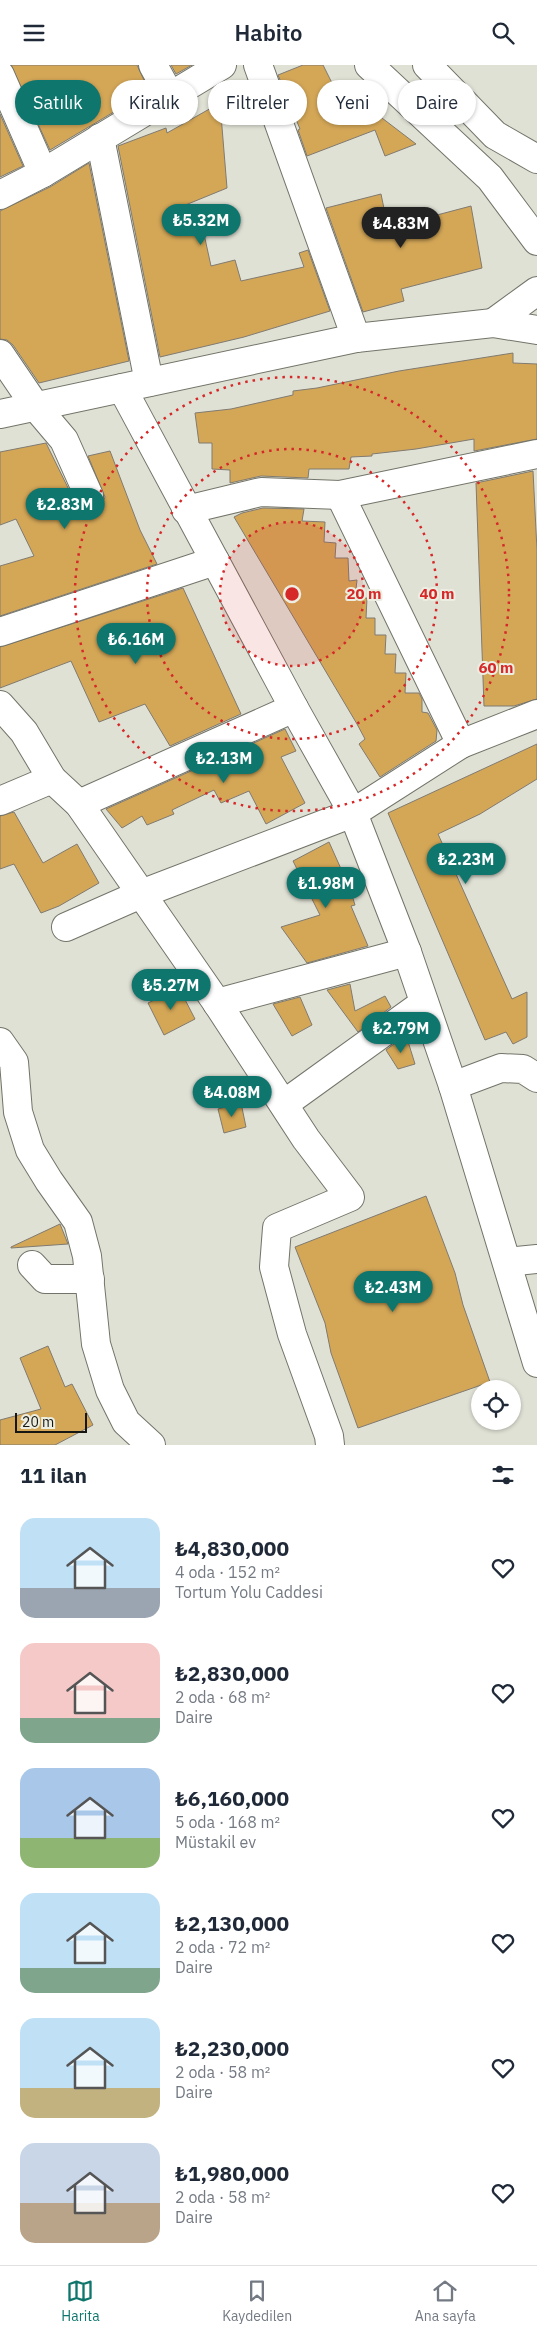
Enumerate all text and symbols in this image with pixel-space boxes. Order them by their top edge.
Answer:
text: Habito [235,18,302,47]
icon: menu [20,19,48,47]
icon: search [489,19,517,47]
chip: Satılık [15,80,101,125]
chip: Kiralık [111,80,198,125]
chip: Filtreler [208,80,307,125]
chip: Yeni [317,80,388,125]
chip: Daire [398,80,476,125]
pin: ₺5.32M [160,203,242,246]
pin: ₺4.83M [360,207,442,249]
text: ₺5.32M [173,210,229,230]
text: ₺4.83M [373,213,429,233]
pin: ₺2.83M [24,487,106,530]
text: ₺2.83M [37,494,93,514]
text: 20 m [347,584,381,603]
text: 40 m [420,584,454,603]
centre of rings [283,585,301,603]
pin: ₺6.16M [95,623,177,665]
text: ₺6.16M [108,629,164,649]
text: 60 m [479,658,513,677]
pin: ₺2.13M [183,741,265,784]
text: ₺2.13M [196,748,252,768]
pin: ₺2.23M [425,843,507,885]
text: ₺2.23M [438,849,494,869]
pin: ₺1.98M [285,867,367,909]
text: ₺1.98M [298,873,354,893]
pin: ₺5.27M [130,969,212,1011]
text: ₺5.27M [143,975,199,995]
pin: ₺2.79M [360,1011,442,1054]
text: ₺2.79M [373,1018,429,1038]
pin: ₺4.08M [191,1075,273,1118]
text: ₺4.08M [204,1082,260,1102]
pin: ₺2.43M [352,1271,434,1313]
text: ₺2.43M [365,1277,421,1297]
map controls [471,1380,521,1430]
button: locate [471,1380,521,1430]
scale bar [15,1410,88,1433]
text: 20 m [22,1413,54,1431]
text: 11 ilan [20,1461,87,1489]
icon: filters [489,1461,517,1489]
text: ₺4,830,000 [175,1534,289,1562]
icon: home [60,1538,120,1598]
icon: heart [489,1554,517,1582]
text: 4 oda · 152 m² [175,1562,280,1582]
text: Tortum Yolu Caddesi [175,1582,323,1602]
text: ₺2,830,000 [175,1659,289,1687]
icon: home [60,1663,120,1723]
icon: heart [489,1679,517,1707]
text: 2 oda · 68 m² [175,1687,270,1707]
text: Daire [175,1707,213,1727]
text: ₺6,160,000 [175,1784,289,1812]
icon: home [60,1788,120,1848]
icon: heart [489,1804,517,1832]
text: 5 oda · 168 m² [175,1812,280,1832]
text: Müstakil ev [175,1832,256,1852]
text: ₺2,130,000 [175,1909,289,1937]
icon: home [60,1913,120,1973]
icon: heart [489,1929,517,1957]
text: 2 oda · 72 m² [175,1937,270,1957]
text: Daire [175,1957,213,1977]
text: ₺2,230,000 [175,2034,289,2062]
icon: home [60,2038,120,2098]
icon: heart [489,2054,517,2082]
text: 2 oda · 58 m² [175,2062,270,2082]
text: Daire [175,2082,213,2102]
text: ₺1,980,000 [175,2159,289,2187]
icon: home [60,2163,120,2223]
icon: heart [489,2179,517,2207]
text: 2 oda · 58 m² [175,2187,270,2207]
text: Daire [175,2207,213,2227]
tab: Harita [61,2277,100,2325]
tab: Kaydedilen [222,2277,292,2325]
tab: Ana sayfa [415,2277,476,2325]

